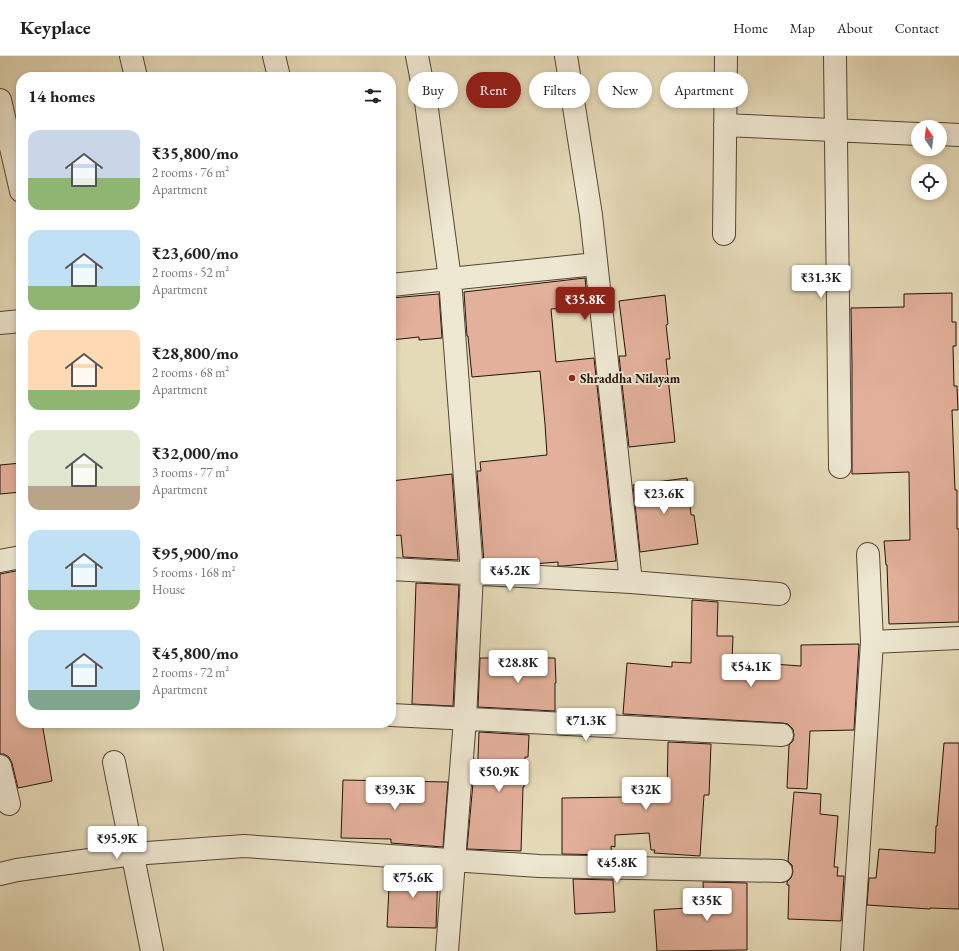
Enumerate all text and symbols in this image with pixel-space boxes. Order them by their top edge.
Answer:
text: Keyplace [20,15,91,40]
text: Home [733,19,768,37]
text: Map [790,19,815,37]
text: About [837,19,873,37]
text: Contact [895,19,939,37]
chip: Buy [408,72,458,108]
chip: Rent [466,72,521,108]
chip: Filters [529,72,590,108]
chip: New [598,72,652,108]
chip: Apartment [660,72,748,108]
text: 14 homes [28,85,95,107]
icon: filters [362,85,384,107]
north arrow [911,120,947,156]
map controls [911,120,947,200]
text: ₹35,800/mo [152,142,238,164]
icon: home [60,146,108,194]
text: 2 rooms · 76 m² [152,164,229,181]
button: locate [911,164,947,200]
text: Apartment [152,181,207,198]
text: ₹23,600/mo [152,242,238,264]
icon: home [60,246,108,294]
text: 2 rooms · 52 m² [152,264,229,281]
pin: ₹31.3K [788,265,854,299]
text: ₹31.3K [801,269,841,286]
text: Apartment [152,281,207,298]
pin: ₹35.8K [552,287,618,321]
text: ₹35.8K [565,291,605,308]
text: ₹28,800/mo [152,342,238,364]
icon: home [60,346,108,394]
text: 2 rooms · 68 m² [152,364,229,381]
place label: Shraddha Nilayam [580,370,681,387]
marker: Shraddha Nilayam [567,373,577,383]
text: Apartment [152,381,207,398]
text: ₹32,000/mo [152,442,238,464]
icon: home [60,446,108,494]
text: 3 rooms · 77 m² [152,464,229,481]
text: Apartment [152,481,207,498]
pin: ₹23.6K [631,481,697,515]
text: ₹23.6K [644,485,684,502]
text: ₹95,900/mo [152,542,238,564]
icon: home [60,546,108,594]
pin: ₹45.2K [477,558,543,592]
text: ₹45.2K [490,562,530,579]
text: 5 rooms · 168 m² [152,564,236,581]
text: House [152,581,185,598]
text: ₹45,800/mo [152,642,238,664]
icon: home [60,646,108,694]
pin: ₹28.8K [485,650,551,684]
text: ₹28.8K [498,654,538,671]
pin: ₹54.1K [718,654,784,688]
text: ₹54.1K [731,658,771,675]
text: 2 rooms · 72 m² [152,664,229,681]
text: Apartment [152,681,207,698]
pin: ₹71.3K [553,708,619,742]
text: ₹71.3K [566,712,606,729]
pin: ₹50.9K [466,759,532,793]
text: ₹50.9K [479,763,519,780]
pin: ₹39.3K [362,777,428,811]
pin: ₹32K [622,777,670,811]
text: ₹39.3K [375,781,415,798]
text: ₹32K [631,781,661,798]
pin: ₹95.9K [84,826,150,860]
text: ₹95.9K [97,830,137,847]
pin: ₹45.8K [584,850,650,884]
text: ₹45.8K [597,854,637,871]
pin: ₹75.6K [380,865,446,899]
text: ₹75.6K [393,869,433,886]
pin: ₹35K [683,888,731,922]
text: ₹35K [692,892,722,909]

